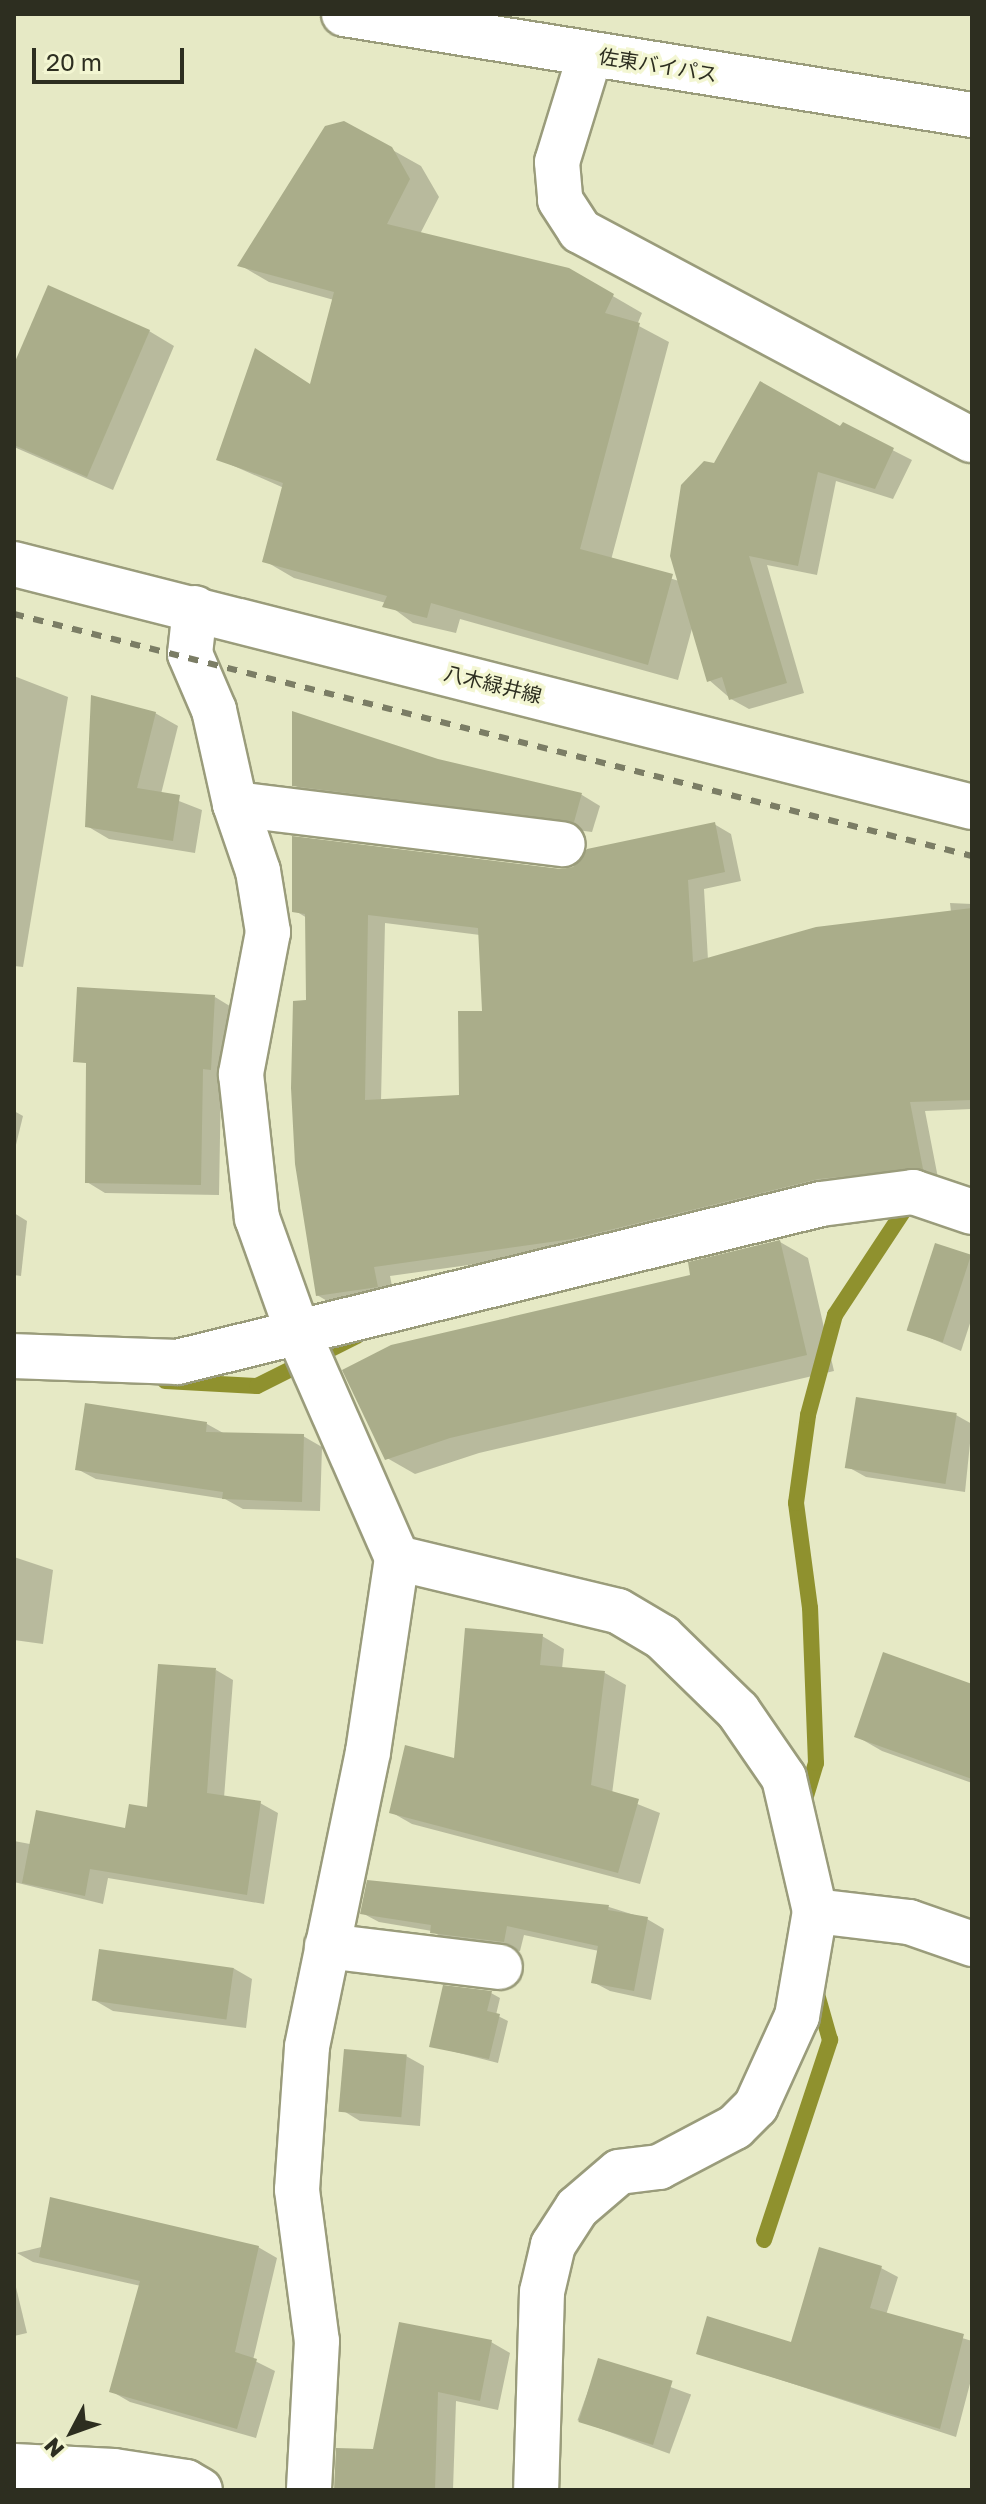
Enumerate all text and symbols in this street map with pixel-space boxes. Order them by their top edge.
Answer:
scale bar [36,32,188,82]
street label: 佐東バイパス [597,44,719,86]
text: 20 m [46,47,102,76]
street label: 八木緑井線 [442,660,544,708]
north arrow [32,2392,112,2472]
text: N [38,2433,69,2463]

